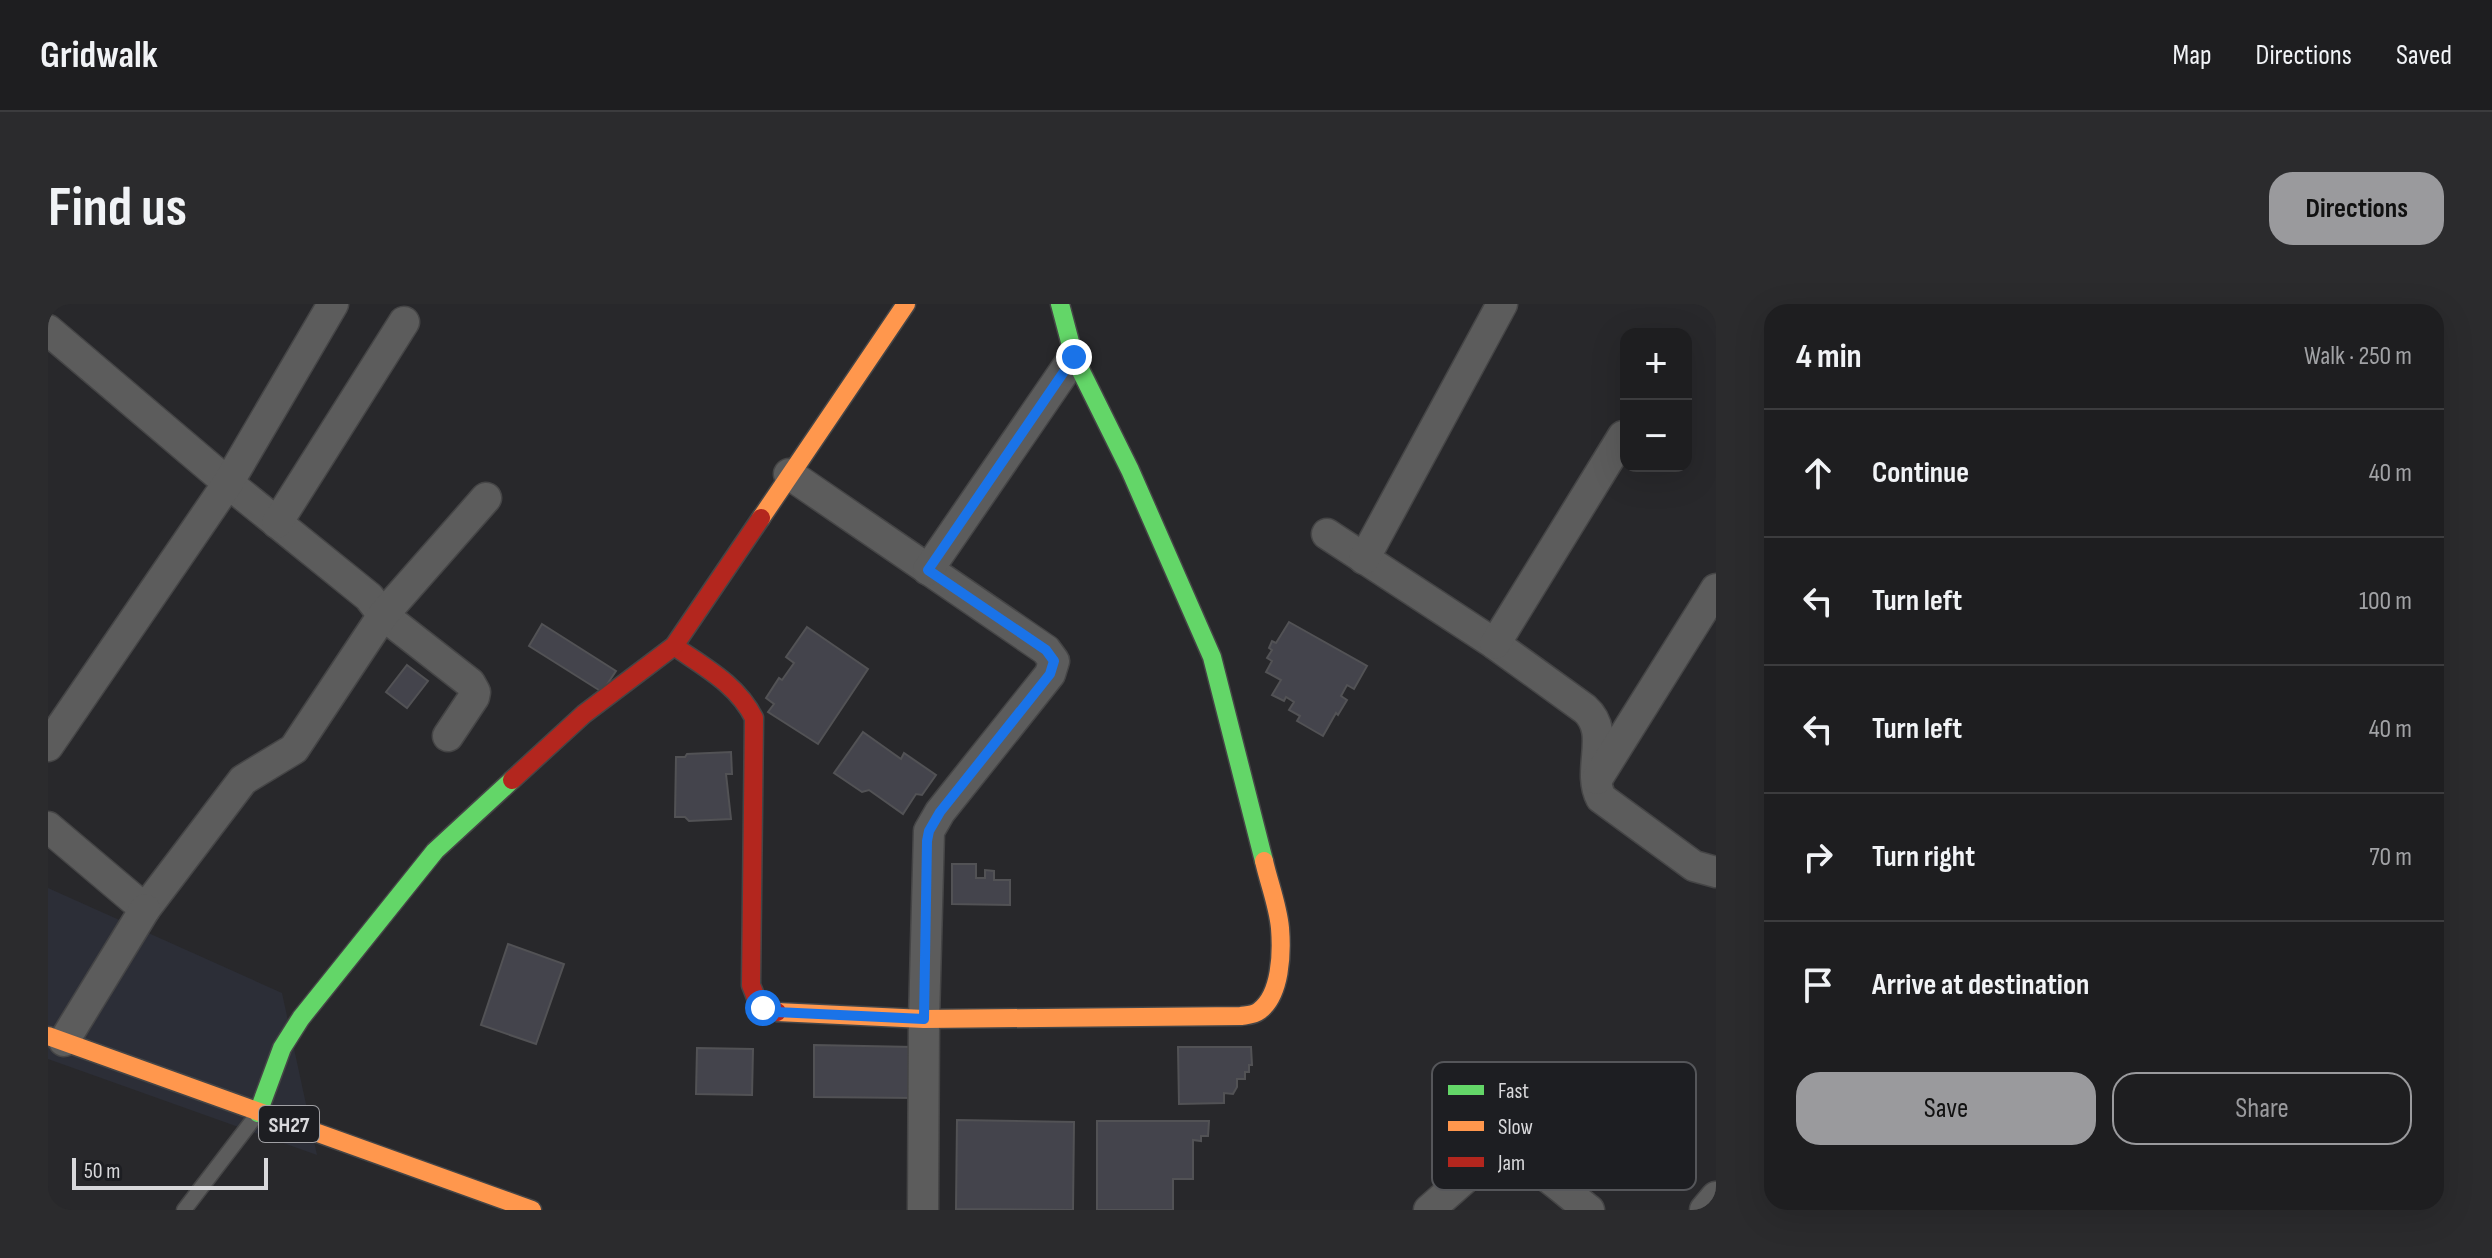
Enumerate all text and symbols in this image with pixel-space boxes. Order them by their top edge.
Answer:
text: Gridwalk [40,33,158,78]
text: Map [2173,39,2212,72]
text: Directions [2256,39,2352,72]
text: Saved [2396,39,2452,72]
button: Directions [2269,172,2444,245]
text: Find us [48,175,187,242]
map controls [1620,328,1692,472]
button: + [1620,328,1692,400]
text: 4 min [1796,336,1862,377]
route end [1056,339,1092,375]
text: Walk · 250 m [2304,341,2412,372]
button: − [1620,400,1692,472]
icon: ahead [1796,451,1840,495]
text: Continue [1872,455,1969,491]
text: 40 m [2369,458,2412,489]
icon: left [1796,579,1840,623]
text: Turn left [1872,583,1962,619]
text: 100 m [2359,586,2412,617]
icon: left [1796,707,1840,751]
text: Turn left [1872,711,1962,747]
text: 40 m [2369,714,2412,745]
icon: right [1796,835,1840,879]
text: Turn right [1872,839,1975,875]
text: 70 m [2369,842,2412,873]
icon: arrive [1796,963,1840,1007]
text: Arrive at destination [1872,967,2089,1003]
route start [745,990,781,1026]
legend [1432,1062,1696,1190]
button: Save [1796,1072,2096,1145]
button: Share [2112,1072,2412,1145]
text: Fast [1498,1078,1529,1105]
road number: SH27 [259,1106,319,1142]
text: Slow [1498,1114,1533,1141]
text: Jam [1497,1150,1525,1177]
scale bar [72,1154,268,1190]
text: 50 m [84,1158,120,1185]

